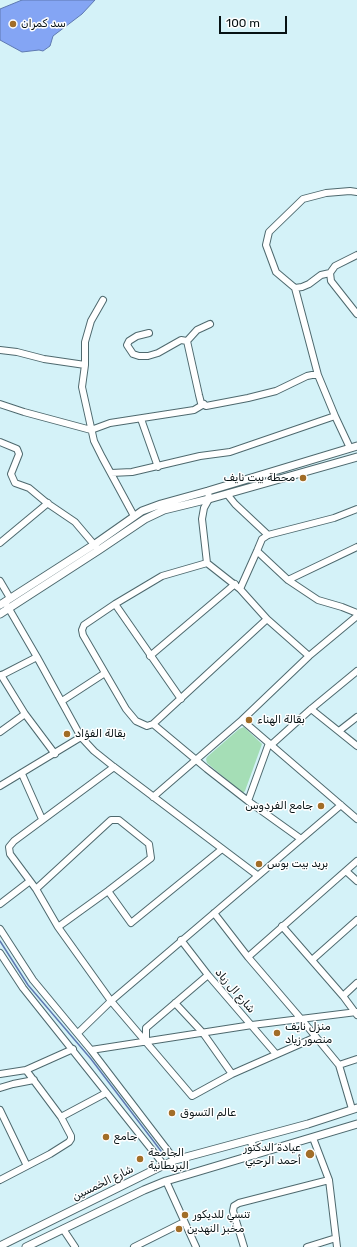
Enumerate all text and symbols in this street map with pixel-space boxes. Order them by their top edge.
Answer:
scale bar [221,8,289,34]
text: 100 m [226,16,260,30]
place label: سد كمران [21,17,66,31]
marker: سد كمران [8,19,18,29]
place label: محطة بيت نايف [223,471,295,485]
marker: محطة بيت نايف [298,473,308,483]
place label: بقالة الهناء [257,713,305,727]
marker: بقالة الهناء [244,715,254,725]
place label: بقالة الفؤاد [75,727,126,741]
marker: بقالة الفؤاد [62,729,72,739]
place label: جامع الفردوس [245,799,313,813]
marker: جامع الفردوس [316,801,326,811]
place label: بريد بيت بوس [267,857,328,871]
marker: بريد بيت بوس [254,859,264,869]
street label: شارع ال زياد [212,966,258,1016]
place label: منزل نايف منصور زياد [285,1020,332,1046]
marker: منزل نايف منصور زياد [272,1028,282,1038]
place label: عالم التسوق [180,1106,236,1120]
marker: عالم التسوق [167,1108,177,1118]
place label: جامع [114,1130,137,1144]
marker: جامع [101,1132,111,1142]
place label: عيادة الدكتور أحمد الرحبي [243,1141,301,1167]
place label: الجامعة البريطانية [148,1146,189,1172]
marker: عيادة الدكتور أحمد الرحبي [304,1148,316,1160]
marker: الجامعة البريطانية [135,1154,145,1164]
street label: شارع الخمسين [70,1163,136,1203]
place label: تنسي للديكور [193,1208,250,1222]
marker: تنسي للديكور [180,1210,190,1220]
place label: مخبز النهدين [187,1222,244,1236]
marker: مخبز النهدين [174,1224,184,1234]

